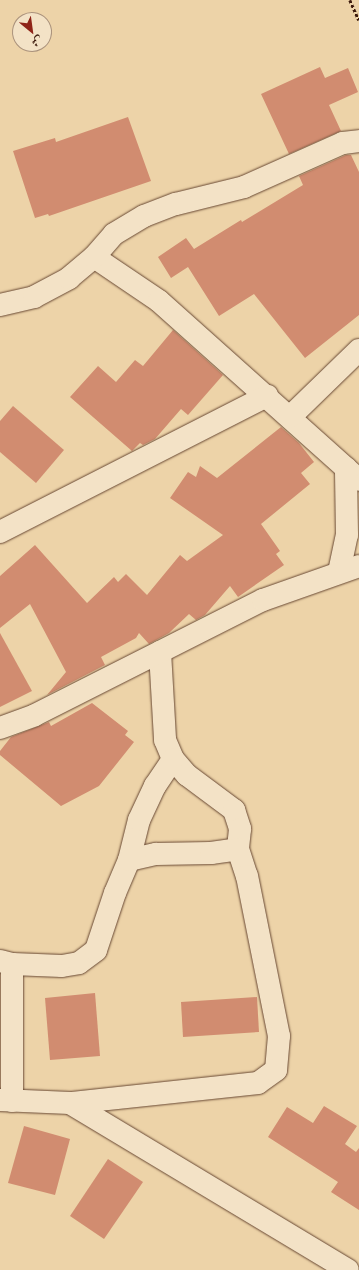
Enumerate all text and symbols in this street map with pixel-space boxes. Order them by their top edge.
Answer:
north arrow [12,12,52,52]
text: ش [29,32,46,51]

